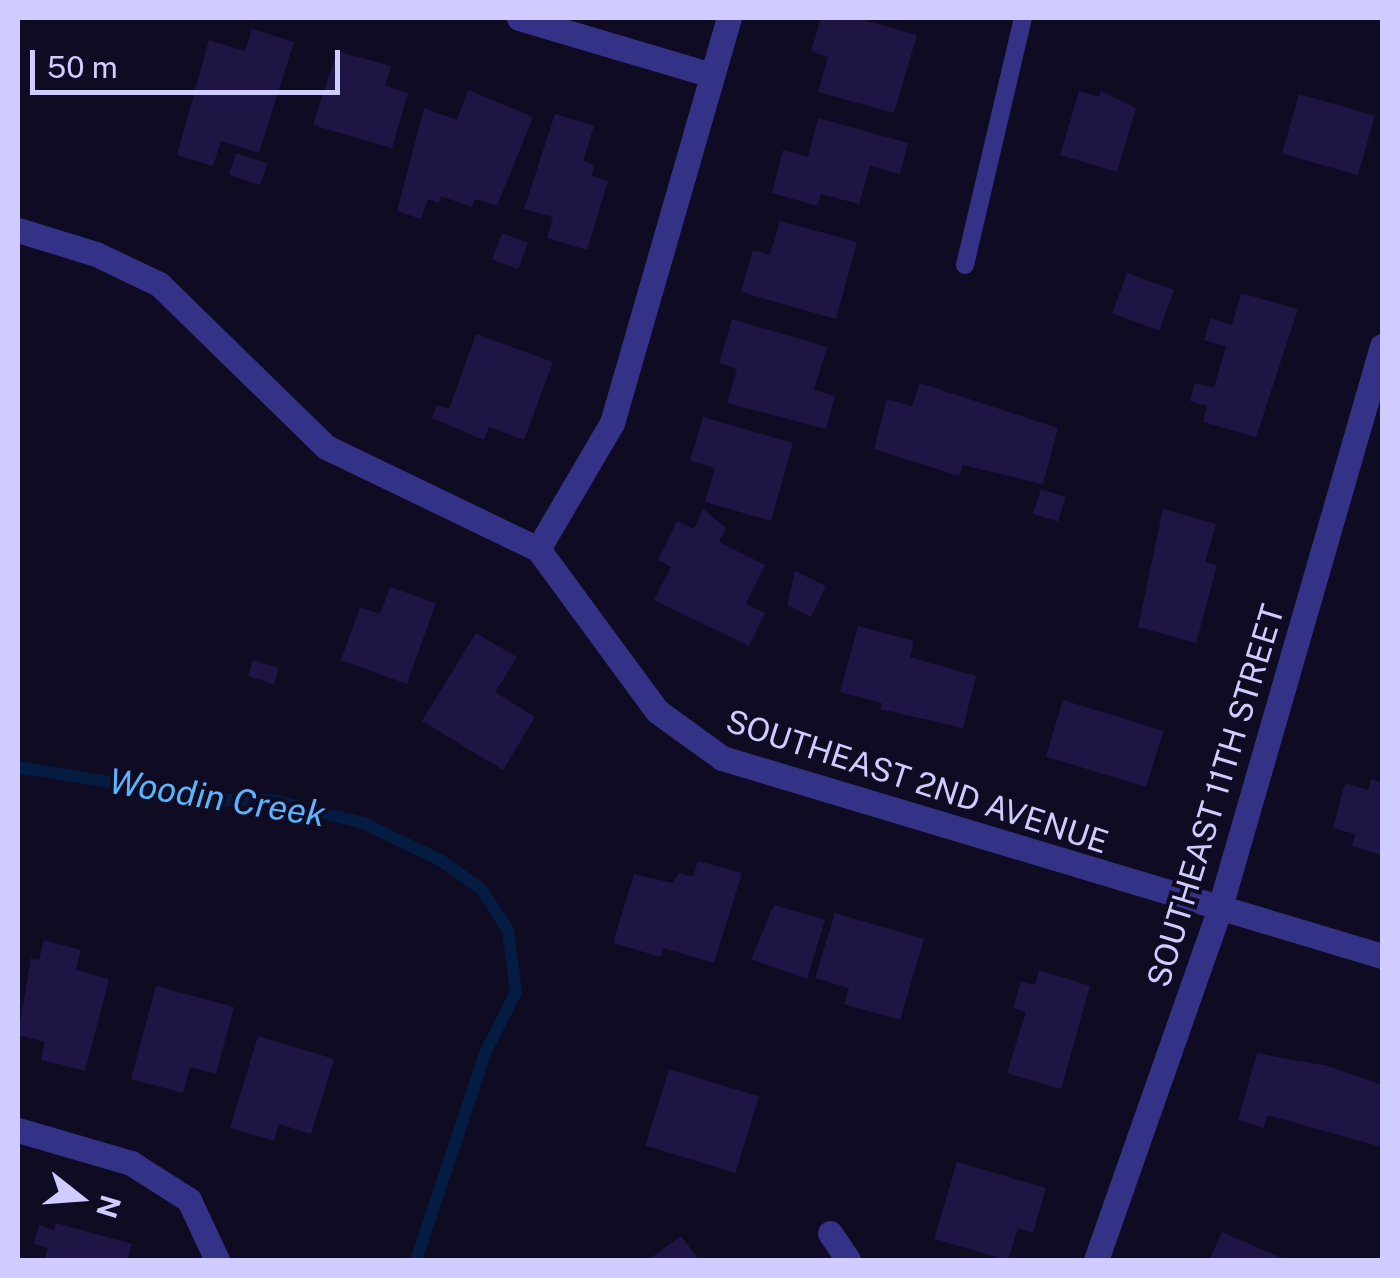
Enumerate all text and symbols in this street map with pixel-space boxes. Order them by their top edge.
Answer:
scale bar [35,30,345,92]
text: 50 m [47,49,118,85]
street label: SOUTHEAST 11TH STREET [1139,600,1293,992]
street label: SOUTHEAST 2ND AVENUE [721,702,1113,862]
water label: Woodin Creek [106,760,328,836]
north arrow [30,1148,130,1248]
text: N [90,1192,128,1222]

